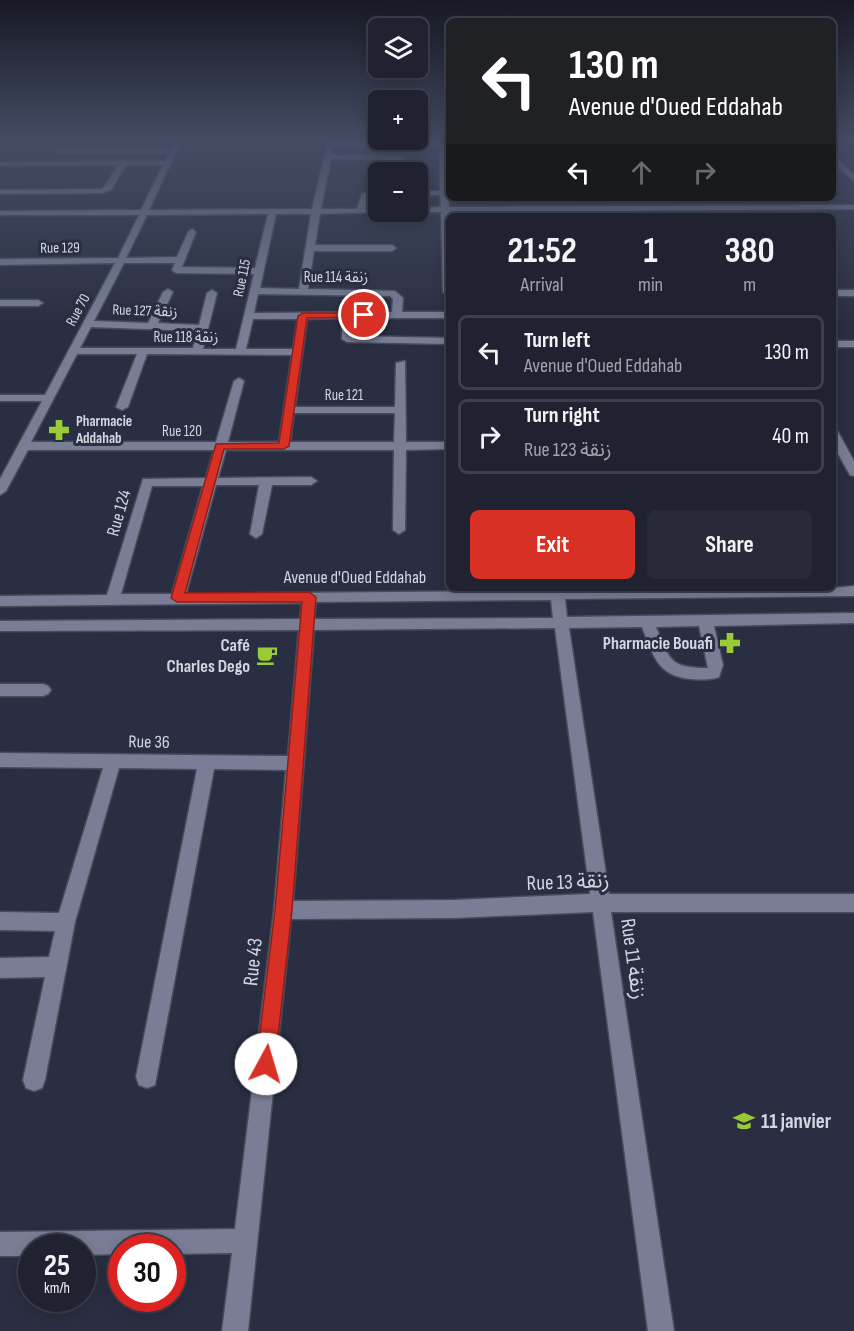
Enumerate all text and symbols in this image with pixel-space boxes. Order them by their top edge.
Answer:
map controls [368,18,428,222]
button: layers [368,18,428,78]
text: 130 m [569,40,659,91]
icon: left [470,42,548,120]
button: + [368,90,428,150]
text: Avenue d'Oued Eddahab [569,91,783,123]
icon: left [562,156,595,189]
icon: ahead [625,156,658,189]
icon: right [688,156,721,189]
button: − [368,162,428,222]
text: 21:52 [507,230,577,273]
text: 1 [644,230,658,273]
text: 380 [724,230,775,273]
street label: Rue 129 [40,238,80,258]
street label: Rue 115 [229,257,255,299]
street label: Rue 114 زنقة [304,268,368,287]
text: Arrival [521,273,564,297]
text: min [638,273,663,297]
text: m [743,273,756,297]
pin [338,289,389,340]
street label: Rue 70 [62,290,94,330]
icon: arrive [347,298,380,331]
street label: Rue 127 زنقة [112,300,178,322]
text: Turn left [524,327,590,354]
street label: Rue 118 زنقة [154,328,218,347]
icon: left [473,336,506,369]
text: 130 m [765,339,809,366]
text: Avenue d'Oued Eddahab [524,354,682,378]
street label: Rue 121 [325,386,364,405]
text: Turn right [524,402,600,429]
place label: Pharmacie Addahab [75,412,132,448]
pharmacy icon: Pharmacie Addahab [47,418,71,442]
icon: right [473,420,506,453]
street label: Rue 120 [162,422,202,441]
text: 40 m [772,423,809,450]
text: Rue 123 زنقة [524,438,612,462]
street label: Rue 124 [102,487,136,539]
button: Exit [470,510,635,579]
button: Share [647,510,812,579]
street label: Avenue d'Oued Eddahab [283,567,426,588]
pharmacy icon: Pharmacie Bouafi [718,631,742,655]
place label: Pharmacie Bouafi [603,633,713,654]
place label: Café Charles Dego [166,635,250,677]
cafe icon: Café Charles Dego [255,643,279,667]
street label: Rue 36 [128,731,170,753]
street label: Rue 13 زنقة [526,868,610,896]
street label: Rue 11 زنقة [615,917,651,1001]
street label: Rue 43 [238,937,268,987]
position arrow [234,1032,298,1096]
school or university icon: 11 janvier [732,1109,756,1133]
place label: 11 janvier [761,1109,832,1134]
speed limit sign: 30 [108,1234,186,1312]
text: 25 [44,1248,70,1284]
text: km/h [44,1279,70,1298]

